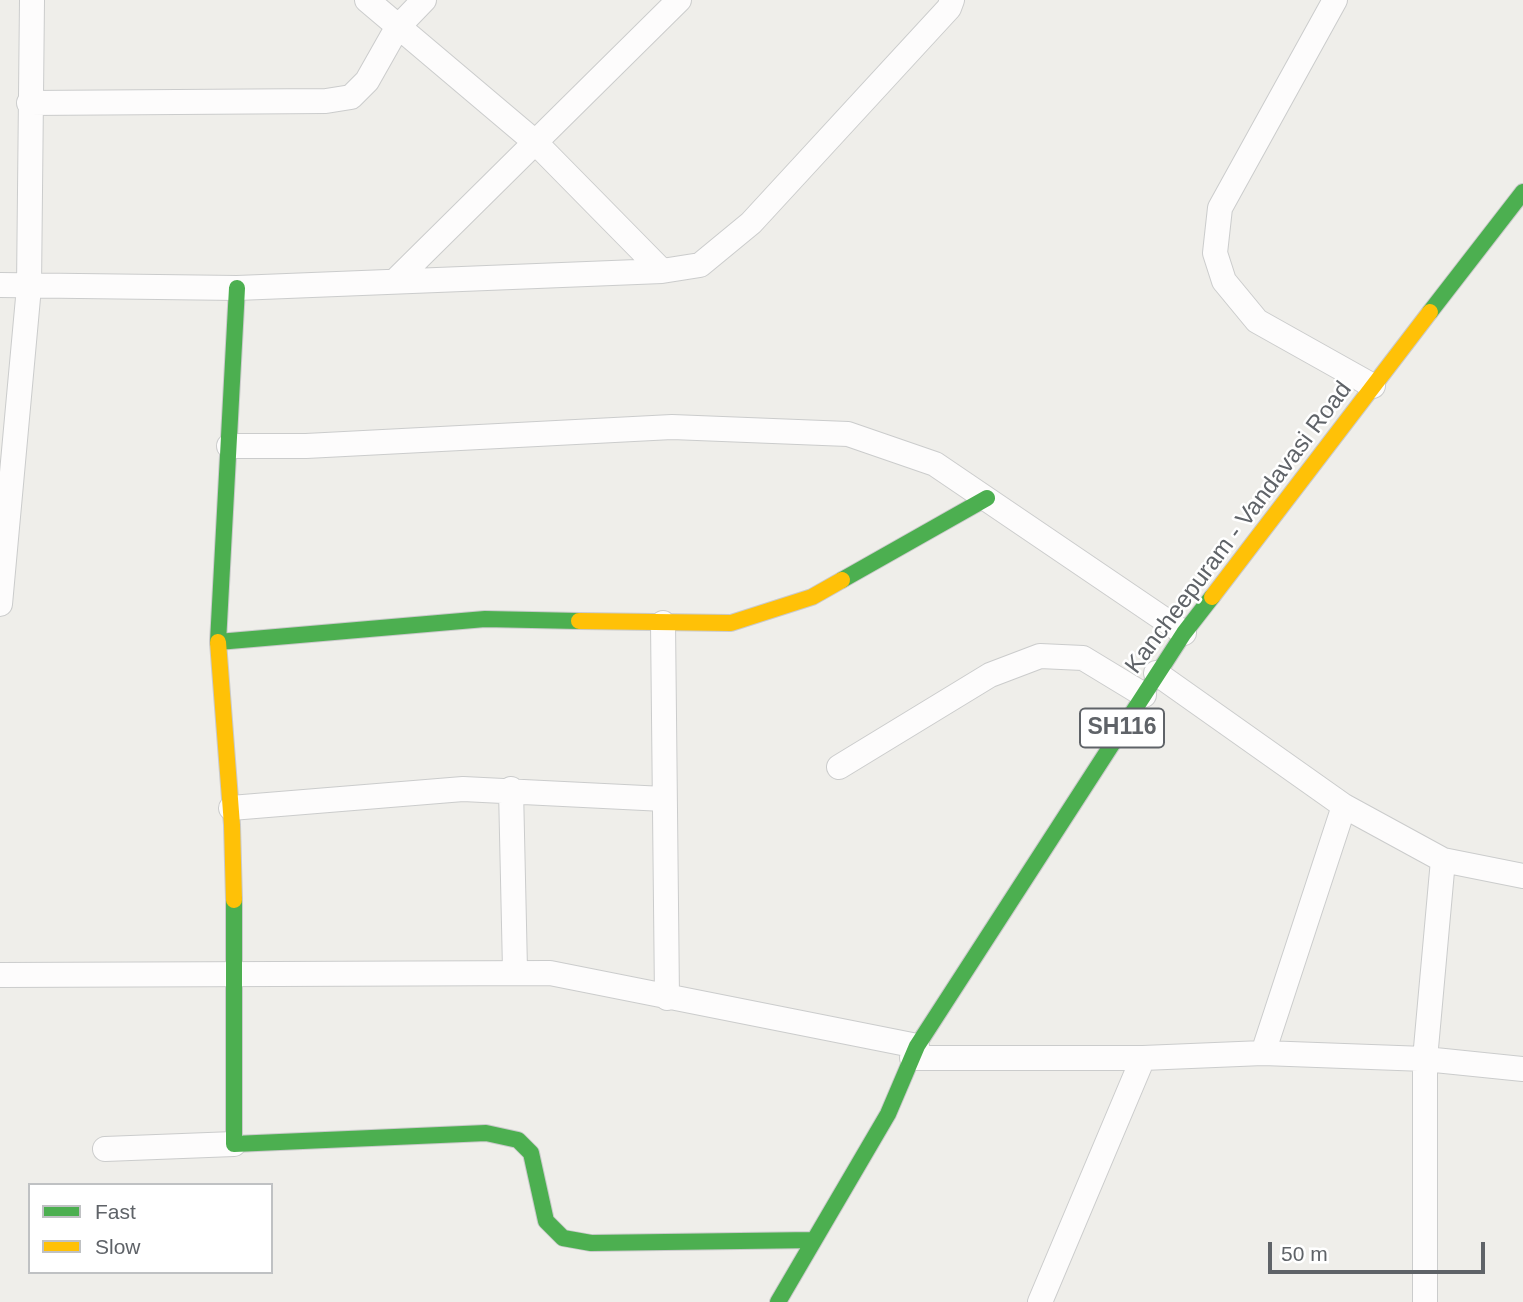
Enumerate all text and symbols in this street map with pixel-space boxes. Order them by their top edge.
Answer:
street label: Kancheepuram - Vandavasi Road [1120,376,1358,680]
road number: SH116 [1080,708,1164,748]
legend [28,1183,273,1274]
text: Fast [95,1200,136,1223]
scale bar [1271,1228,1488,1272]
text: Slow [95,1235,141,1258]
text: 50 m [1281,1242,1328,1265]

